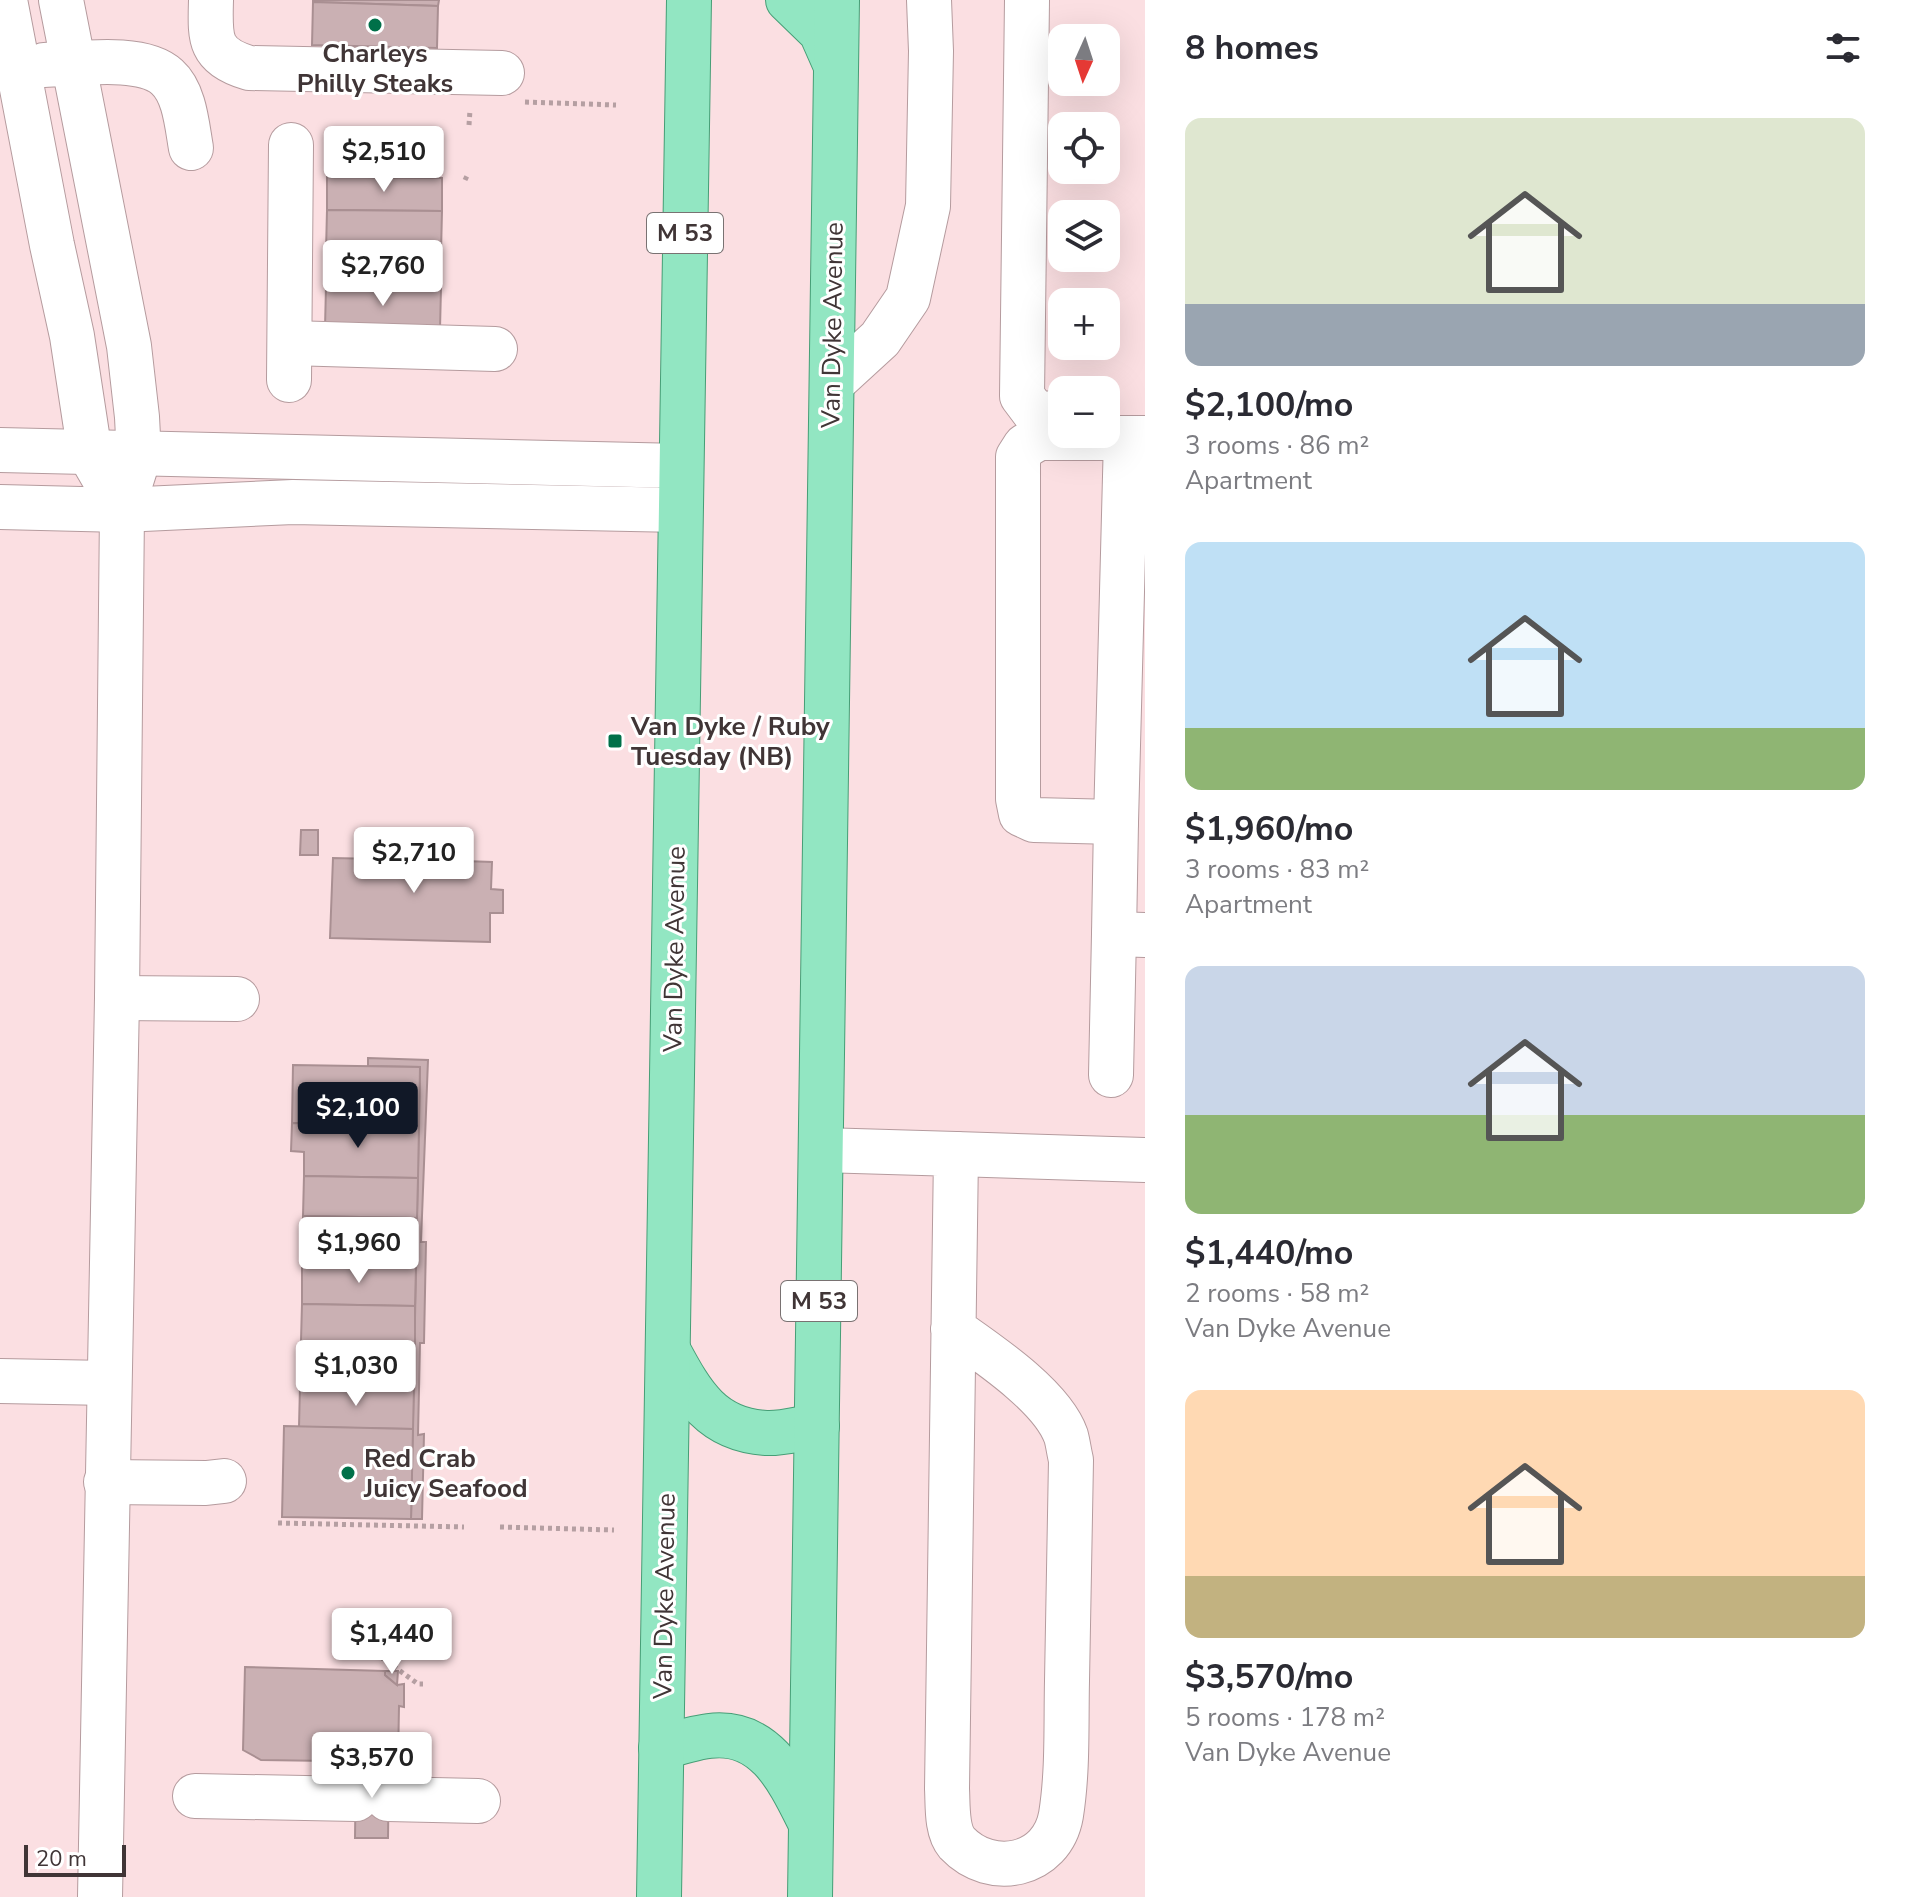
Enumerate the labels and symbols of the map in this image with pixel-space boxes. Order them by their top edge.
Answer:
marker: Charleys Philly Steaks [366,16,384,34]
north arrow [1048,24,1120,96]
place label: Charleys Philly Steaks [297,36,453,101]
pin: $2,510 [319,126,449,194]
road number: M 53 [647,213,723,253]
street label: Van Dyke Avenue [813,222,852,429]
pin: $2,760 [318,240,448,308]
place label: Van Dyke / Ruby Tuesday (NB) [630,709,830,774]
marker: Van Dyke / Ruby Tuesday (NB) [606,732,624,750]
pin: $2,710 [349,827,479,895]
street label: Van Dyke Avenue [655,846,694,1053]
pin: $2,100 [293,1082,423,1150]
pin: $1,960 [294,1217,424,1285]
road number: M 53 [781,1281,857,1321]
pin: $1,030 [291,1340,421,1408]
place label: Red Crab Juicy Seafood [363,1441,528,1506]
marker: Red Crab Juicy Seafood [339,1464,357,1482]
street label: Van Dyke Avenue [645,1493,684,1700]
pin: $1,440 [327,1608,457,1676]
pin: $3,570 [307,1732,437,1800]
scale bar [24,1841,126,1877]

